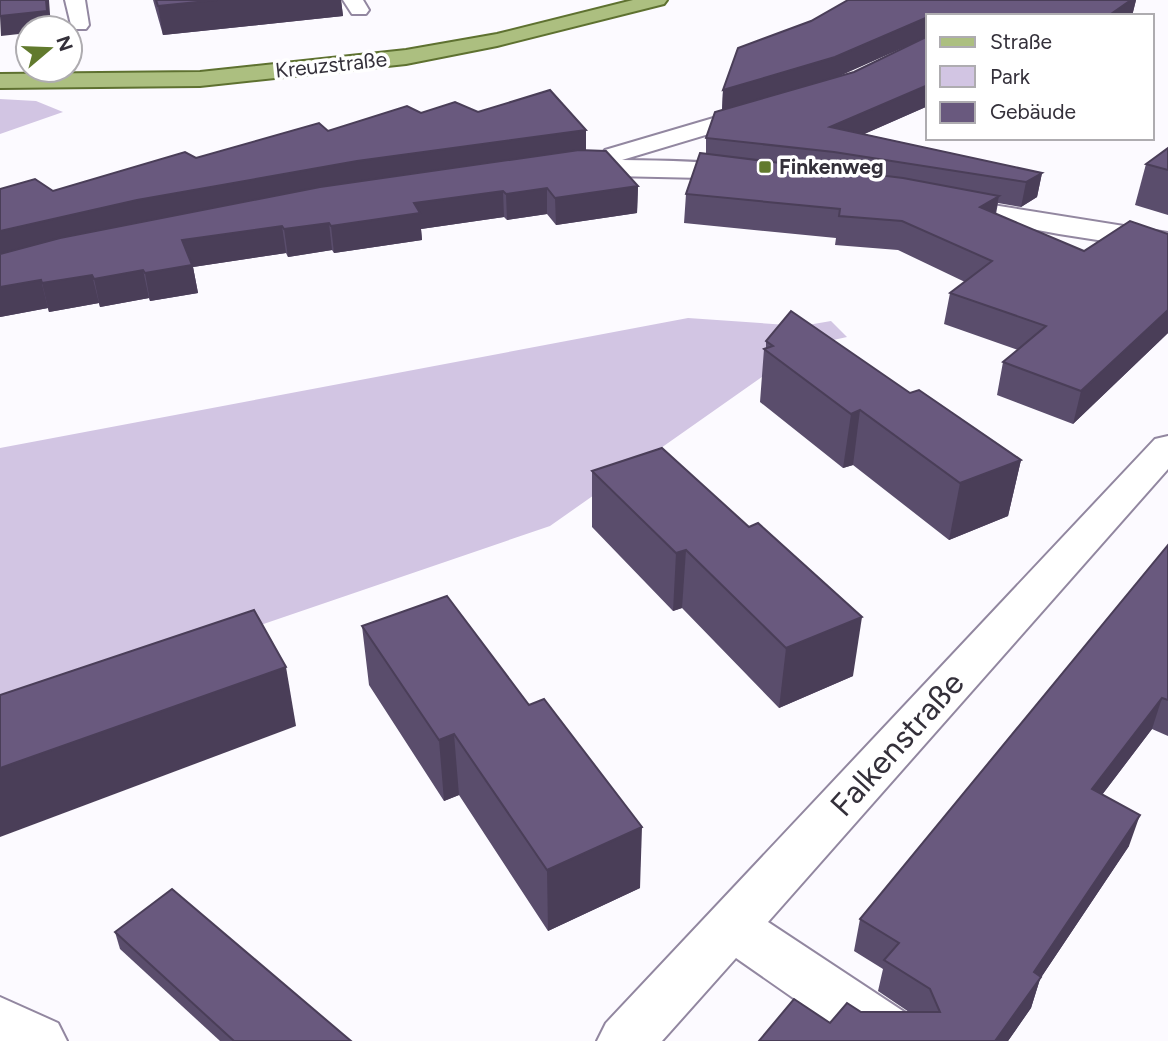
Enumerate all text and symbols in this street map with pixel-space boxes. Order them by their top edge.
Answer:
north arrow [14,14,84,84]
legend [926,14,1154,140]
text: Straße [990,29,1052,54]
text: N [51,33,78,54]
street label: Kreuzstraße [274,46,388,83]
text: Park [990,64,1031,89]
text: Gebäude [990,99,1076,124]
place label: Finkenweg [779,154,884,179]
marker: Finkenweg [757,159,773,175]
street label: Falkenstraße [822,664,972,824]

